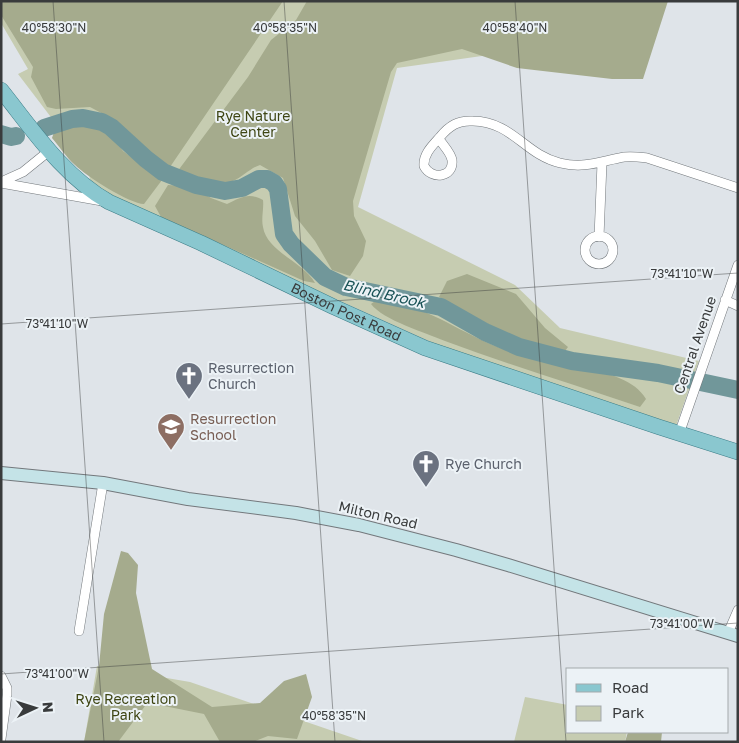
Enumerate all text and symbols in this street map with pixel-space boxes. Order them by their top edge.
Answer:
text: 40°58'30"N [22,20,86,35]
text: 40°58'35"N [253,20,317,35]
text: 40°58'40"N [483,20,547,35]
park label: Rye Nature Center [216,107,290,140]
text: 73°41'10"W [651,266,714,281]
water label: Blind Brook [342,275,428,312]
street label: Boston Post Road [288,279,404,344]
street label: Central Avenue [670,294,719,396]
text: 73°41'10"W [26,316,89,331]
place label: Resurrection Church [208,359,294,392]
church icon: Resurrection Church [174,361,204,400]
place label: Resurrection School [190,410,276,443]
school or university icon: Resurrection School [156,412,186,451]
church icon: Rye Church [411,449,441,488]
place label: Rye Church [445,455,522,472]
street label: Milton Road [337,497,419,532]
text: 73°41'00"W [650,616,715,631]
text: 73°41'00"W [25,666,90,681]
legend [566,668,729,733]
text: Road [612,678,649,696]
north arrow [10,683,60,733]
park label: Rye Recreation Park [75,690,177,723]
text: N [40,701,57,713]
text: Park [612,703,645,721]
text: 40°58'35"N [302,708,366,723]

